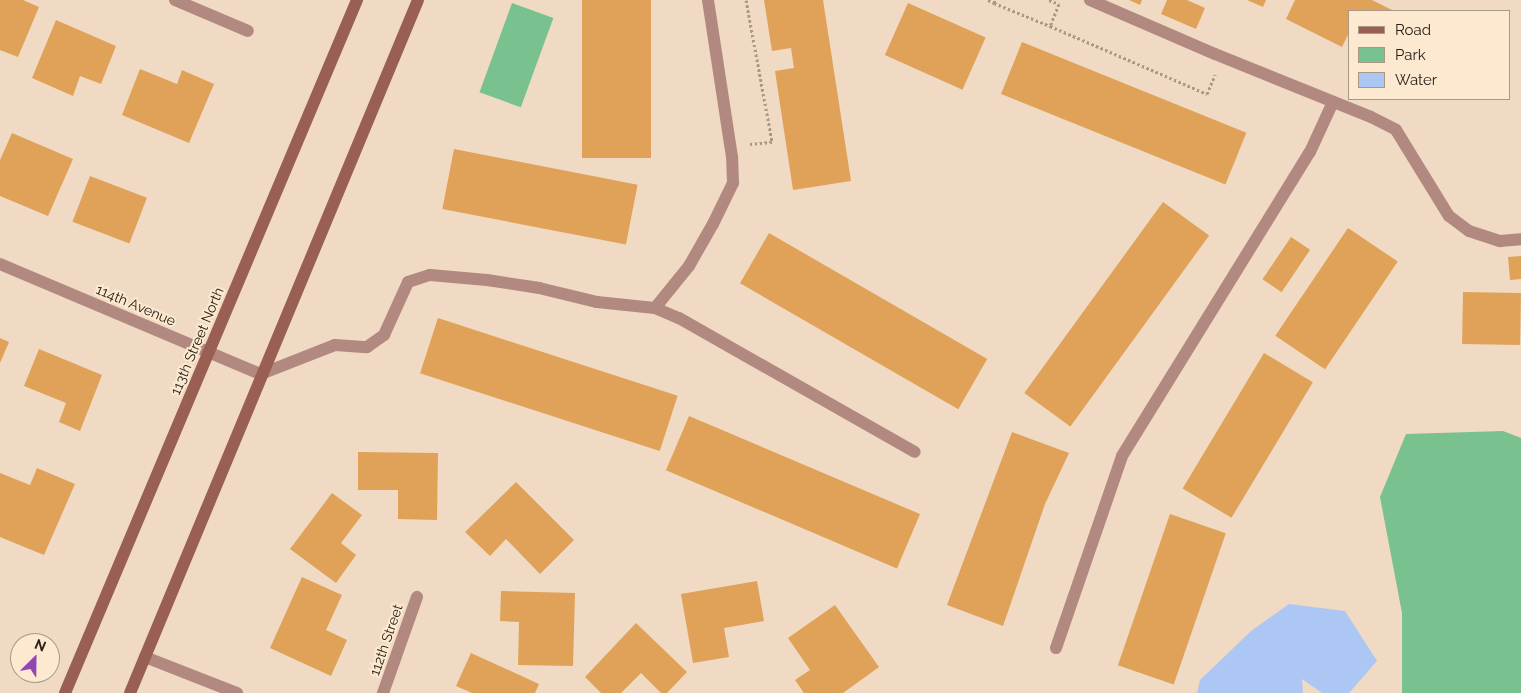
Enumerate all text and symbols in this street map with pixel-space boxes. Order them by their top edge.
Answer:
legend [1348,10,1511,100]
text: Road [1395,21,1431,39]
text: Park [1395,46,1426,64]
text: Water [1395,71,1437,89]
street label: 114th Avenue [94,281,178,329]
street label: 113th Street North [167,285,227,397]
street label: 112th Street [366,602,406,678]
north arrow [10,633,60,683]
text: N [32,636,49,655]

